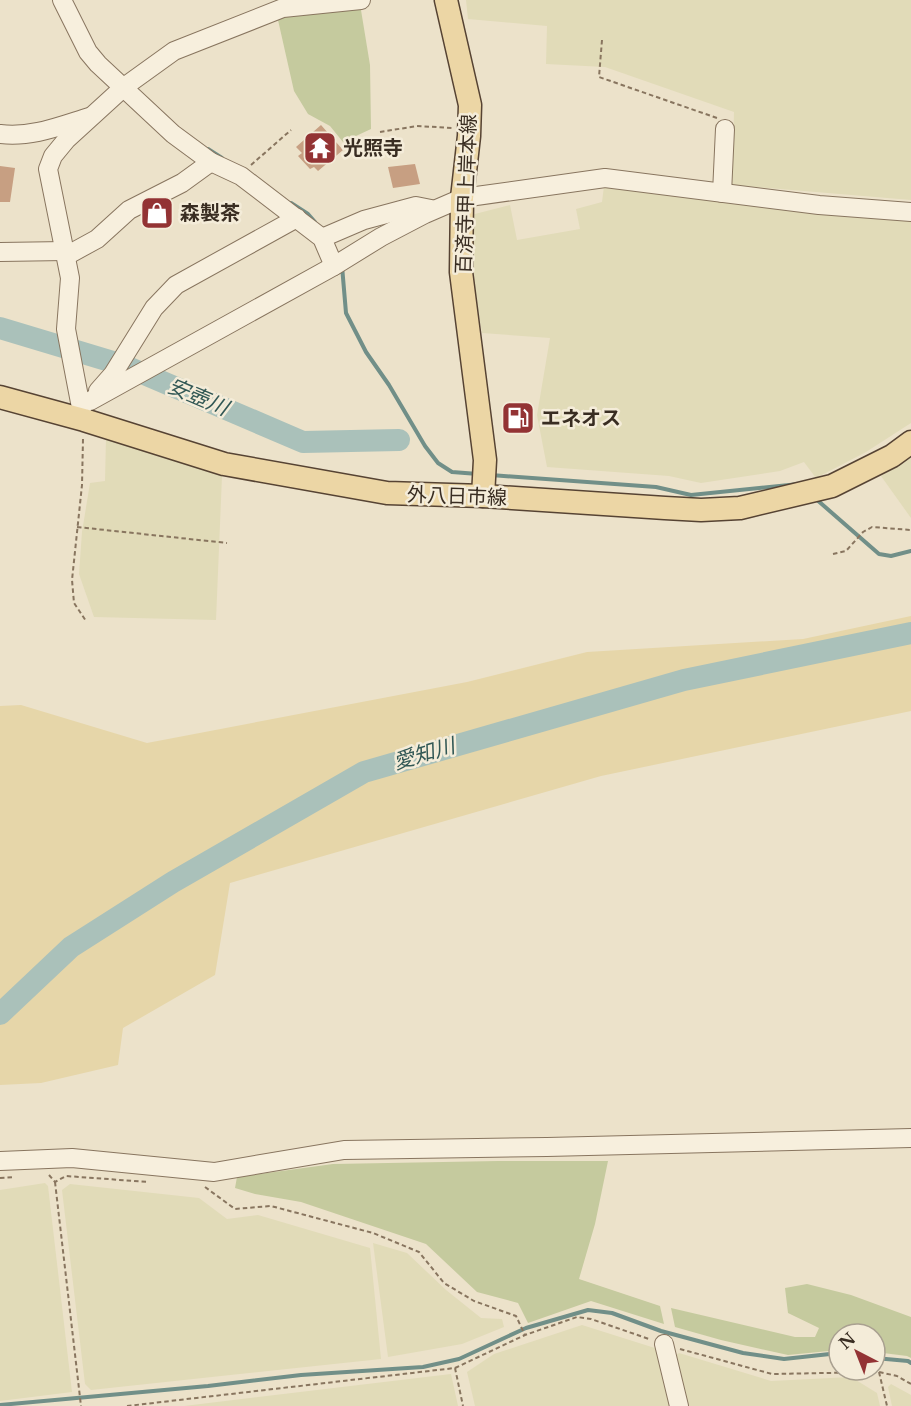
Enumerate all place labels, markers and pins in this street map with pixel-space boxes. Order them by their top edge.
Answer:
temple icon: 光照寺 [302,130,338,166]
place label: 光照寺 [343,136,403,160]
shop icon: 森製茶 [139,195,175,231]
place label: 森製茶 [180,201,240,225]
fuel station icon: エネオス [500,400,536,436]
place label: エネオス [541,406,621,430]

